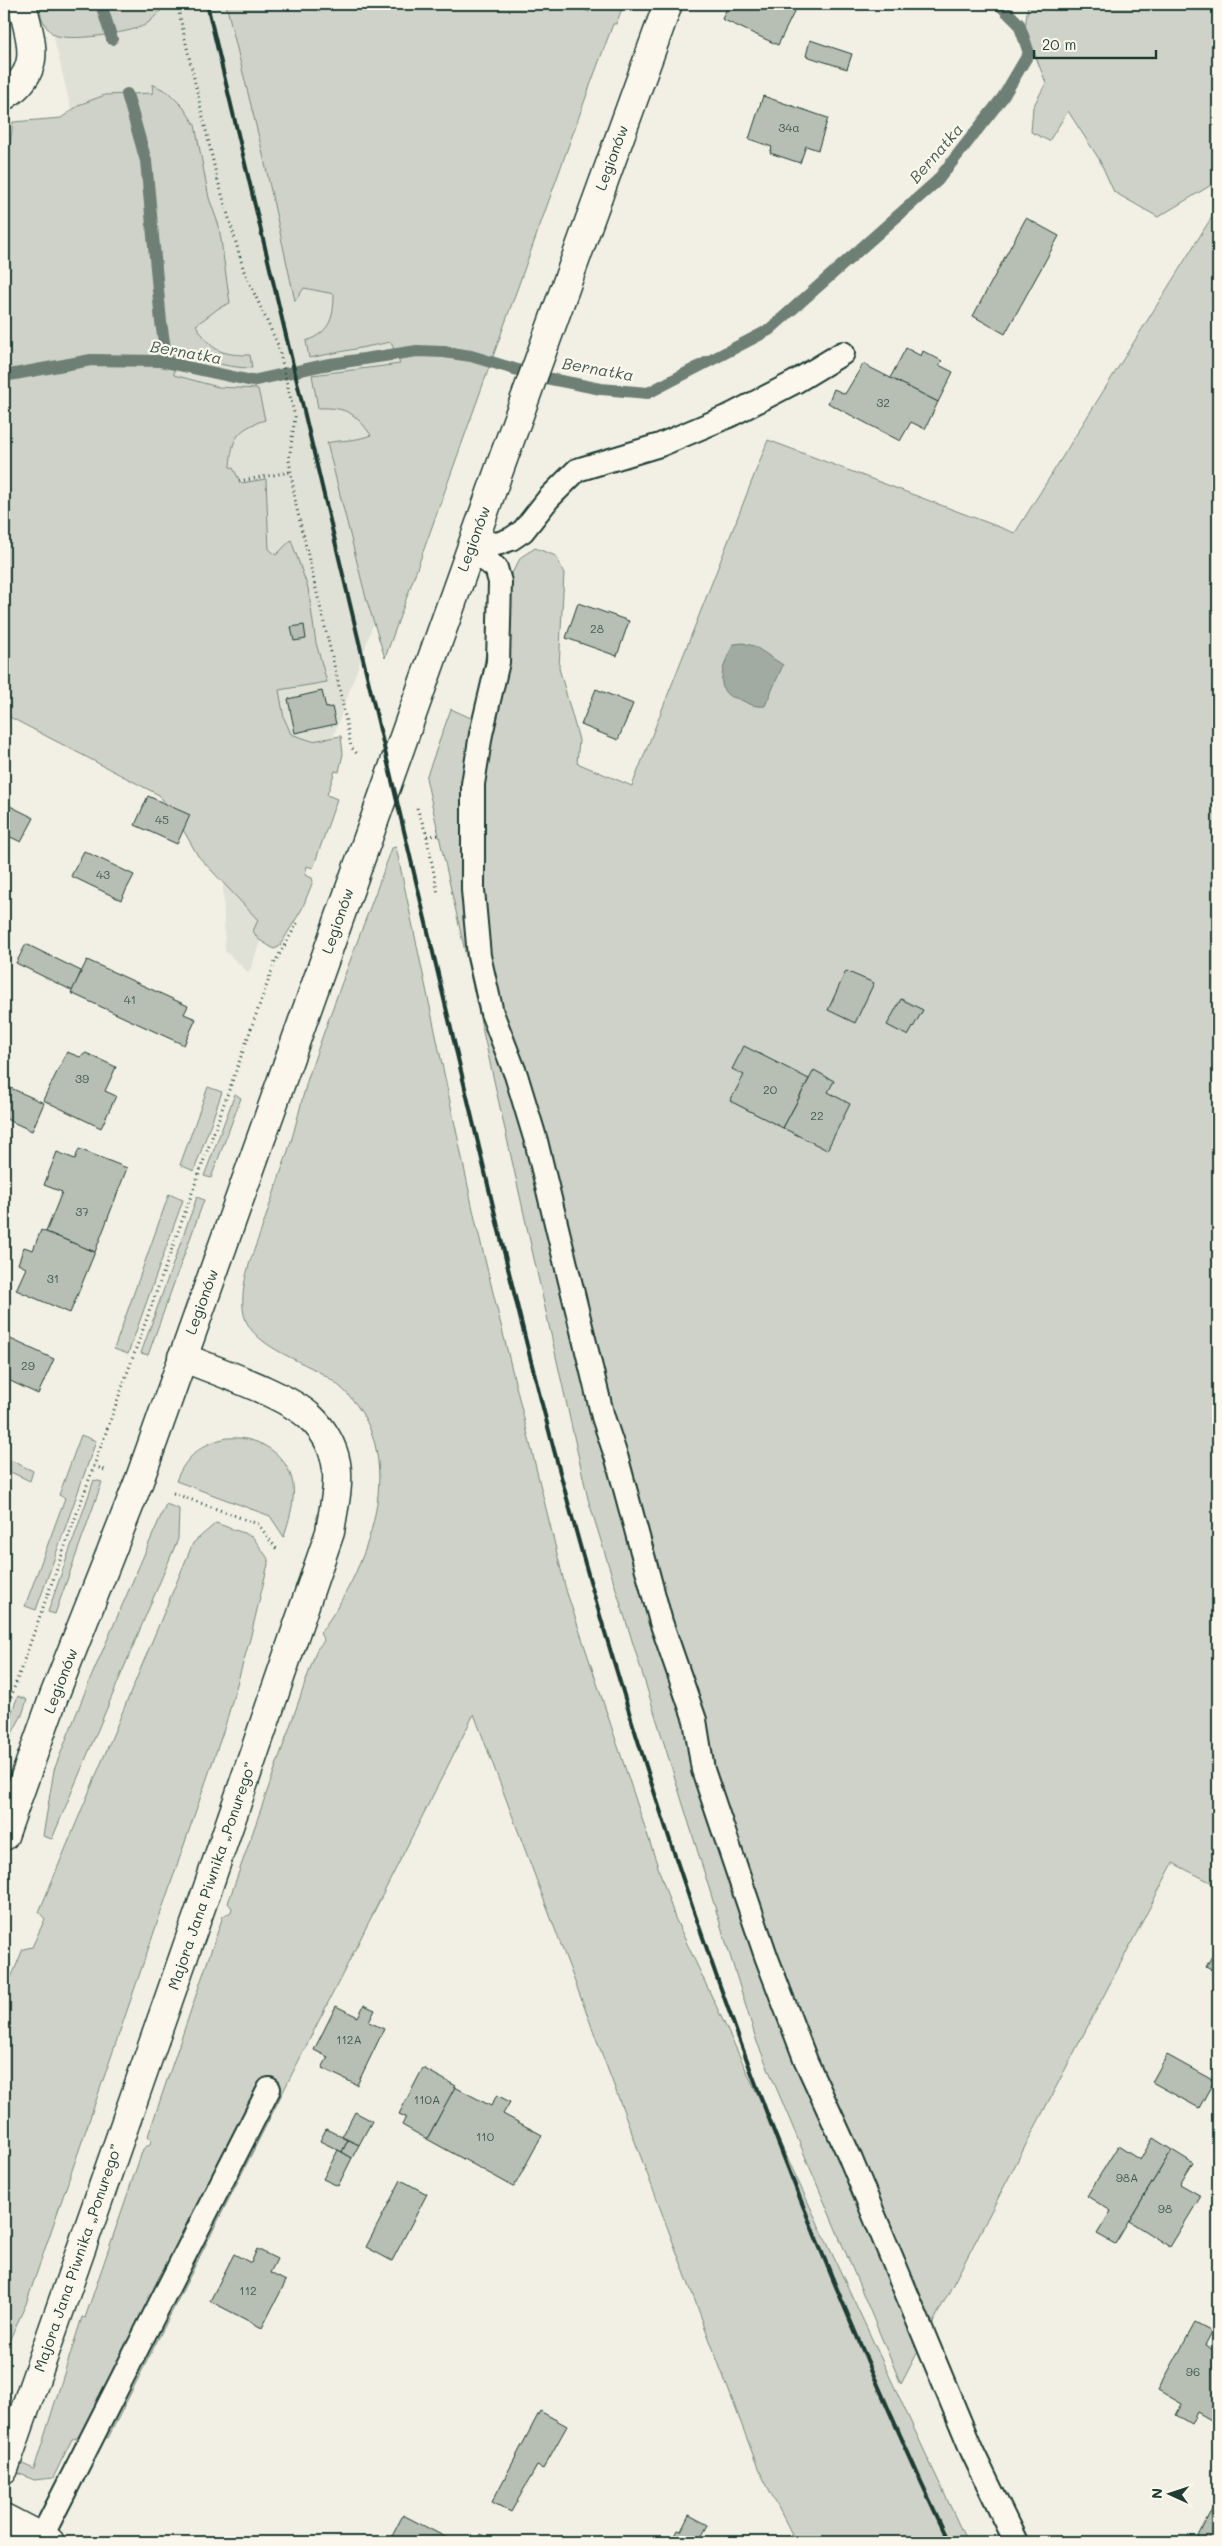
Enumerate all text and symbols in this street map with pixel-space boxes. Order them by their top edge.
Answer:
scale bar [1034,28,1157,60]
text: 20 m [1042,34,1076,54]
house number: 34a [778,119,800,135]
water label: Bernatka [904,119,967,187]
street label: Legionów [590,122,632,193]
water label: Bernatka [149,335,223,368]
water label: Bernatka [561,352,635,385]
house number: 32 [876,394,890,410]
street label: Legionów [452,503,494,574]
house number: 28 [590,620,604,636]
house number: 45 [155,811,169,827]
house number: 43 [96,866,110,882]
street label: Legionów [316,885,358,956]
house number: 41 [124,991,136,1007]
house number: 39 [75,1070,89,1086]
house number: 20 [763,1081,778,1097]
house number: 22 [810,1107,824,1123]
house number: 37 [75,1203,89,1219]
street label: Legionów [180,1266,222,1337]
house number: 31 [47,1270,59,1286]
house number: 29 [21,1357,35,1373]
street label: Legionów [39,1645,82,1716]
street label: Majora Jana Piwnika „Ponurego” [163,1759,260,1992]
house number: 112A [336,2031,362,2047]
house number: 110A [414,2091,440,2107]
house number: 110 [476,2128,495,2144]
street label: Majora Jana Piwnika „Ponurego” [29,2141,126,2374]
house number: 98A [1116,2169,1138,2185]
house number: 98 [1158,2200,1172,2216]
house number: 112 [239,2282,257,2298]
house number: 96 [1186,2363,1200,2379]
north arrow [1144,2468,1194,2518]
text: N [1147,2487,1166,2499]

